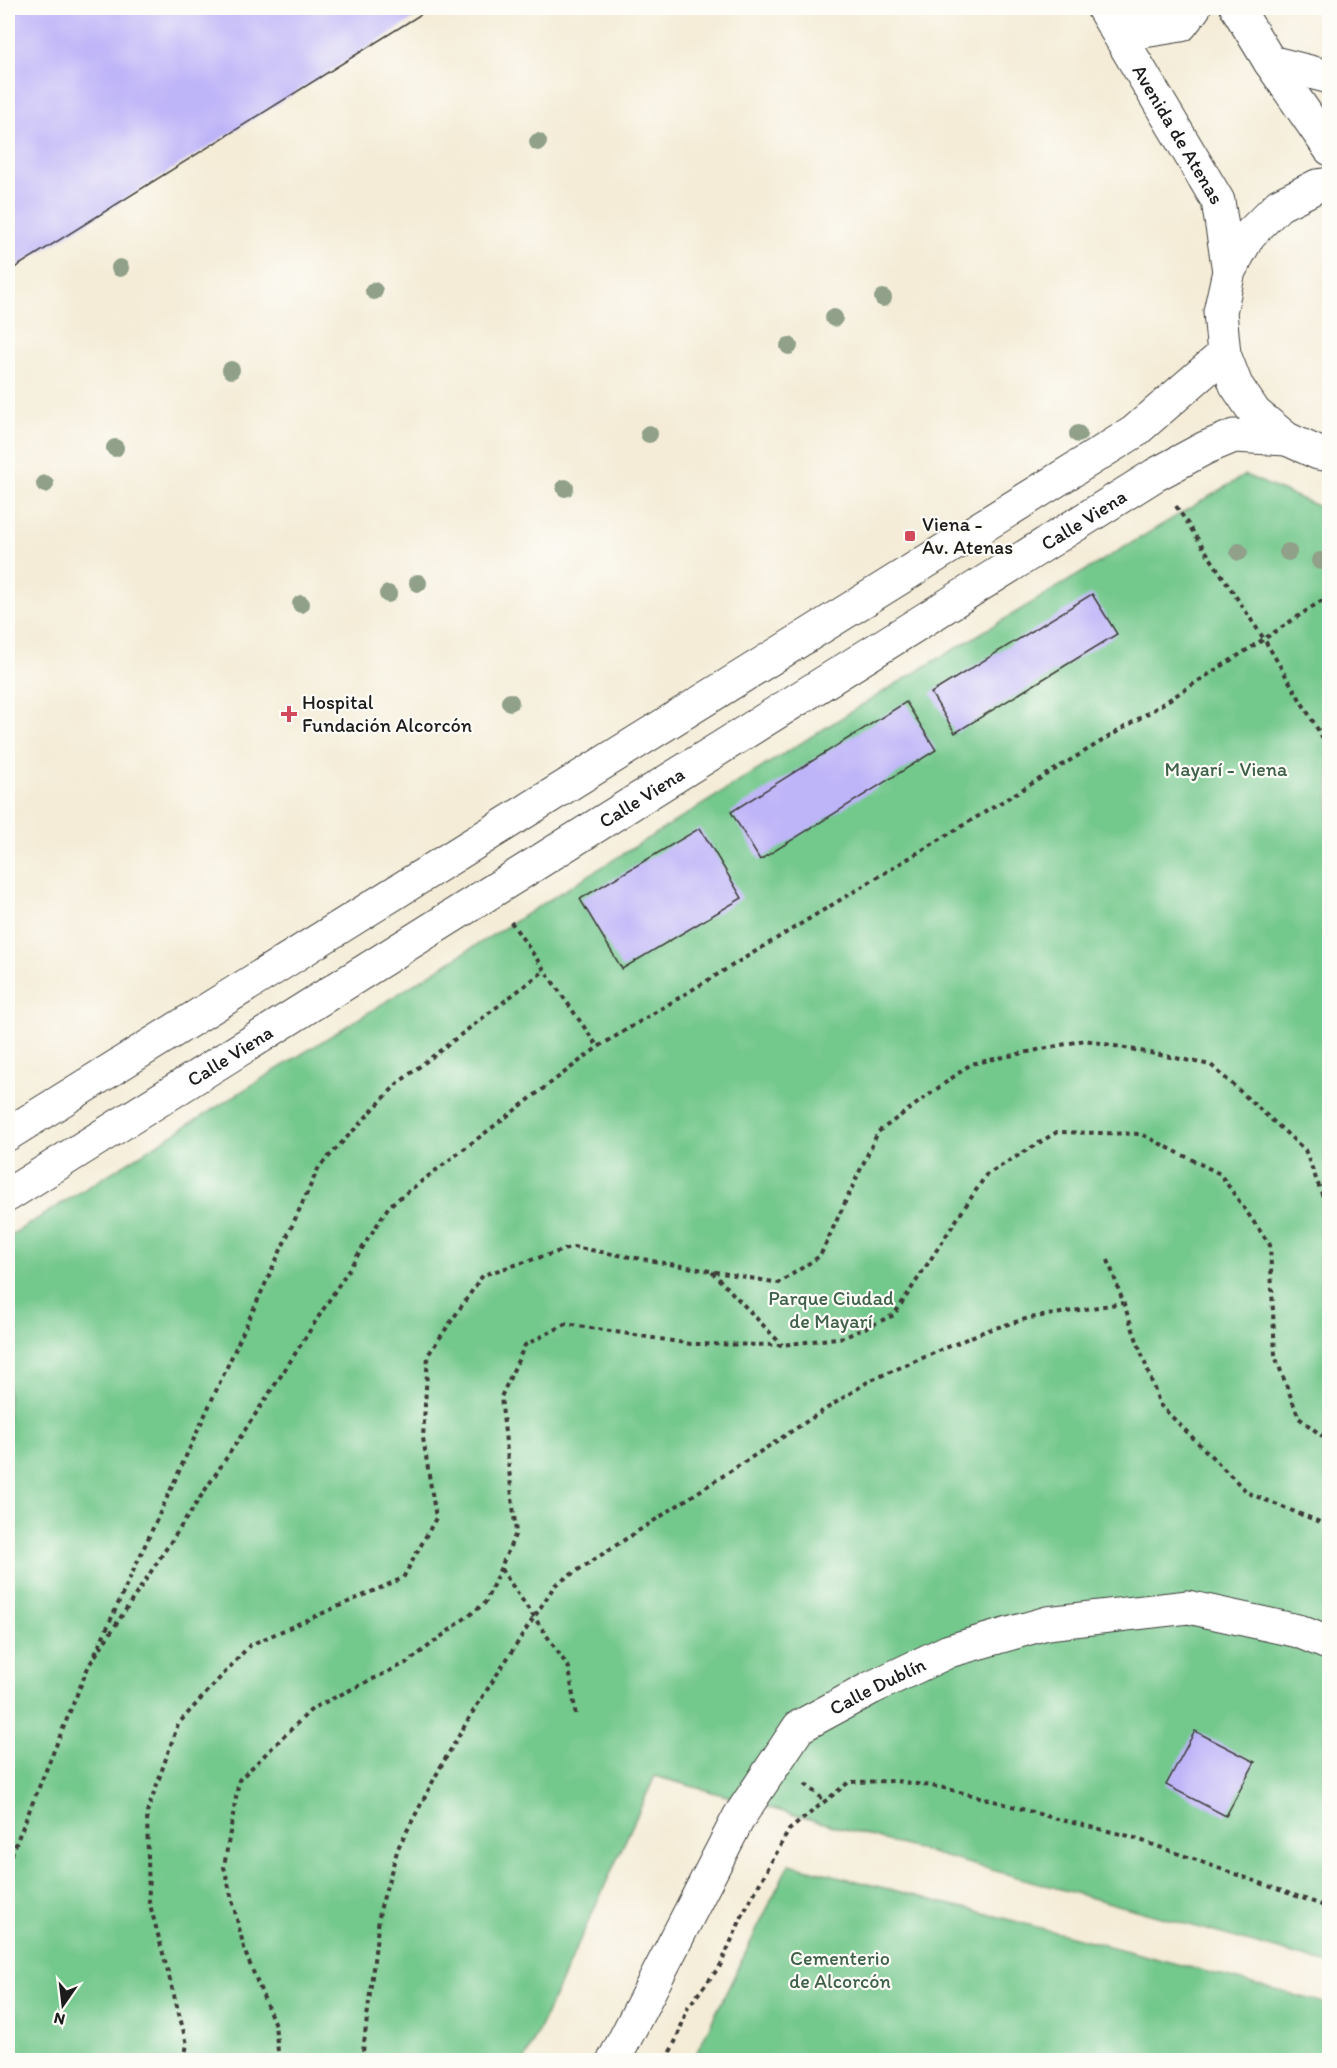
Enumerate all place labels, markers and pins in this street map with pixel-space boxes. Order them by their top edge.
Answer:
place label: Viena - Av. Atenas [922,512,1013,559]
marker: Viena - Av. Atenas [903,529,917,543]
place label: Hospital Fundación Alcorcón [302,690,472,737]
marker: Hospital Fundación Alcorcón [280,705,298,723]

